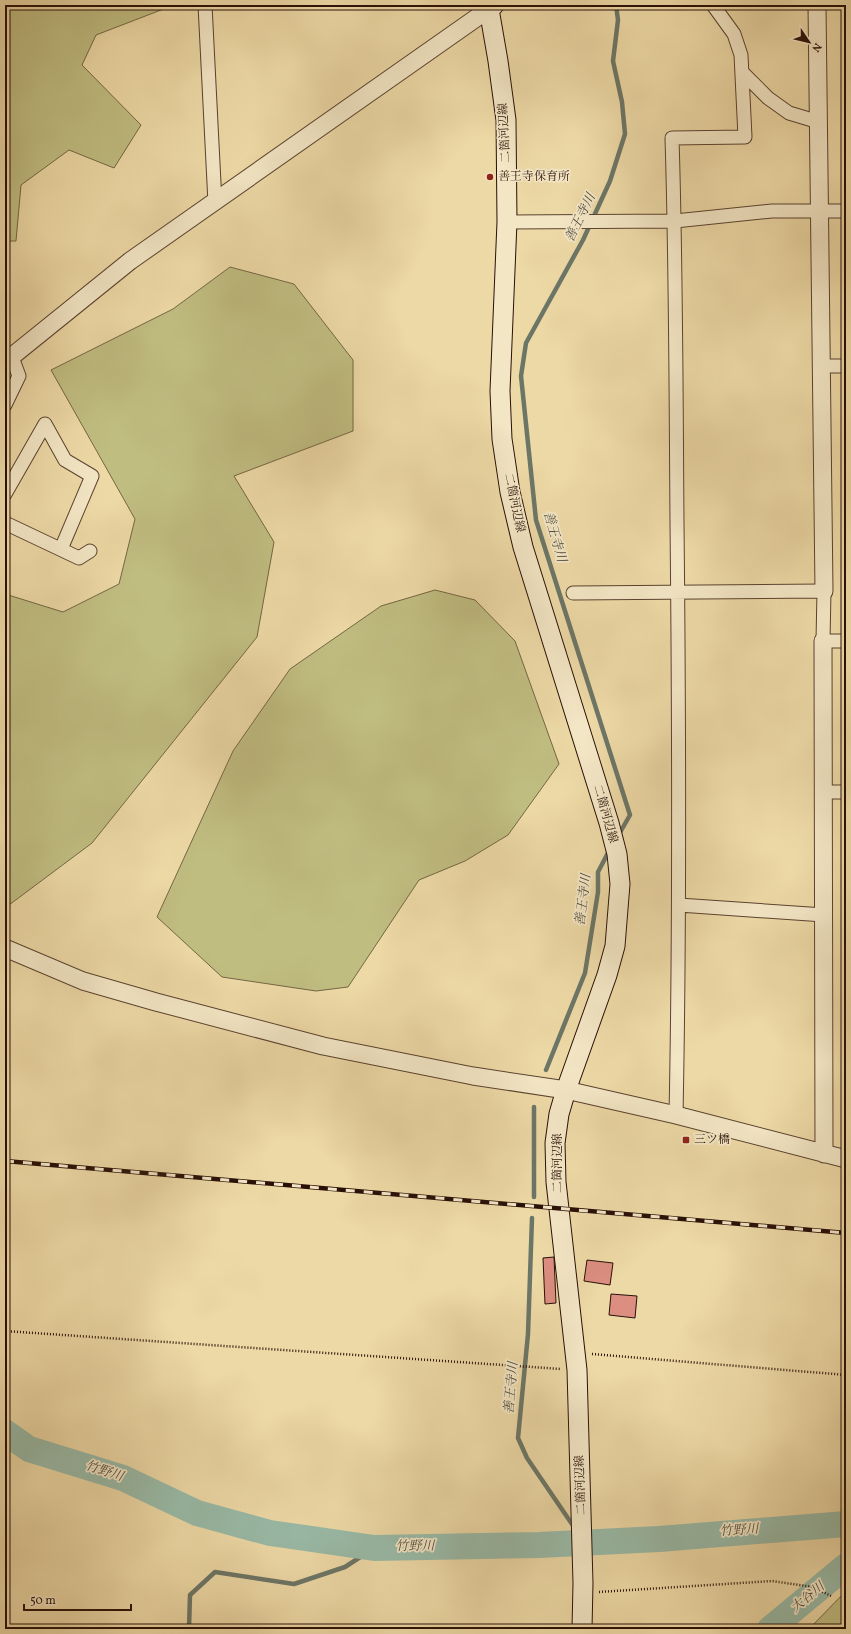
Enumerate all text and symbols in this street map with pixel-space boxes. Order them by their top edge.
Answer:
north arrow [789,22,829,62]
text: N [808,39,824,54]
street label: 二箇河辺線 [495,103,515,163]
place label: 善王寺保育所 [498,169,570,185]
marker: 善王寺保育所 [485,172,495,182]
water label: 善王寺川 [562,189,601,245]
street label: 二箇河辺線 [500,472,528,534]
water label: 善王寺川 [538,510,570,566]
street label: 二箇河辺線 [589,783,621,845]
water label: 善王寺川 [572,871,596,927]
place label: 三ツ橋 [694,1132,730,1148]
street label: 二箇河辺線 [550,1133,566,1193]
marker: 三ツ橋 [681,1135,691,1145]
water label: 善王寺川 [501,1359,523,1415]
street label: 二箇河辺線 [572,1455,590,1515]
water label: 竹野川 [83,1457,127,1487]
water label: 竹野川 [719,1521,761,1541]
water label: 竹野川 [395,1538,437,1556]
water label: 大谷川 [787,1577,830,1617]
scale bar [24,1586,131,1612]
text: 50 m [30,1593,56,1609]

